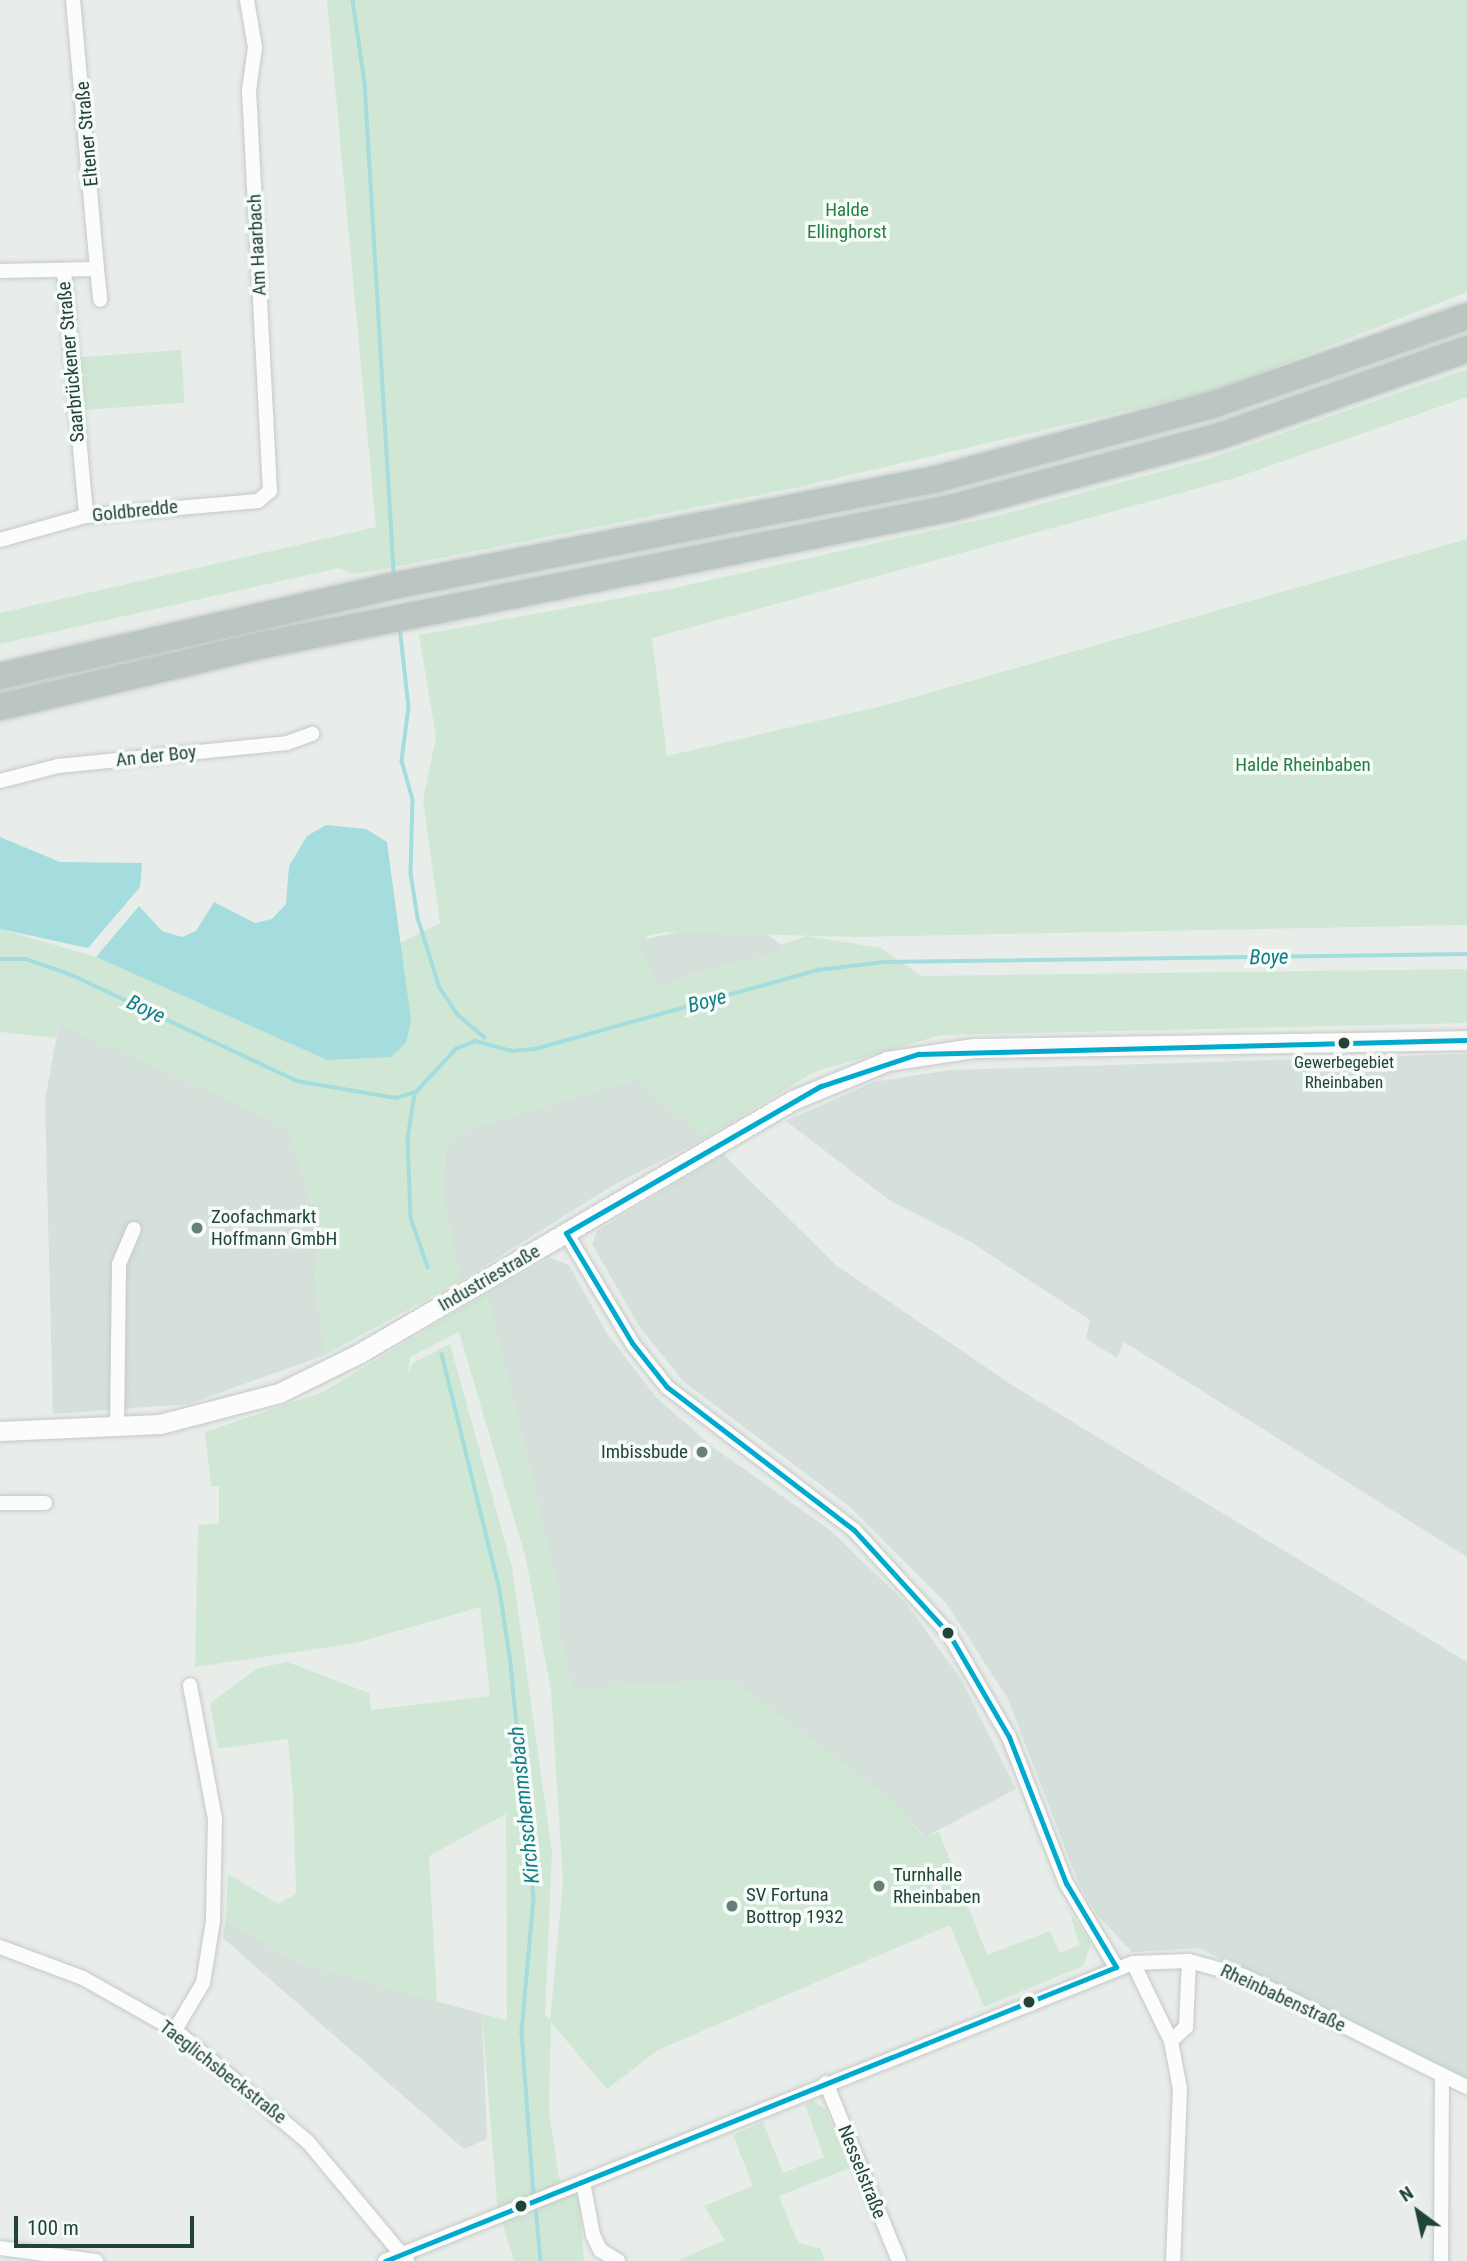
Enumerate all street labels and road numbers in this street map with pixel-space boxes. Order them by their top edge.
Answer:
street label: Eltener Straße [71,81,103,187]
street label: Am Haarbach [243,194,271,296]
street label: Saarbrückener Straße [53,281,89,443]
street label: Goldbredde [91,495,179,527]
street label: An der Boy [115,740,197,772]
street label: Industriestraße [434,1240,544,1316]
street label: Rheinbabenstraße [1217,1959,1349,2037]
street label: Taeglichsbeckstraße [155,2015,291,2129]
street label: Nesselstraße [833,2122,891,2222]

